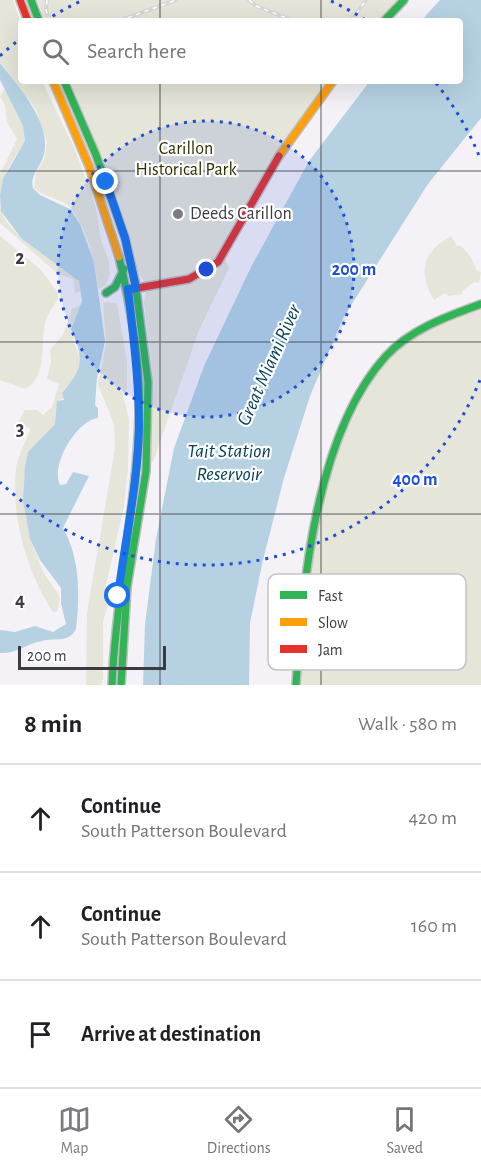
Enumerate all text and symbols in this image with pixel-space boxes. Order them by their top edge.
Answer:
search box [18,18,463,84]
icon: search [39,35,72,68]
text: Search here [87,40,186,62]
park label: Carillon Historical Park [135,140,237,179]
route end [92,168,118,194]
place label: Deeds Carillon [190,205,292,223]
marker: Deeds Carillon [171,207,185,221]
text: 2 [15,248,25,268]
centre of rings [196,259,216,279]
text: 200 m [332,261,376,279]
water label: Great Miami River [233,301,305,429]
text: 3 [16,419,24,439]
water label: Tait Station Reservoir [187,441,271,484]
text: 400 m [392,471,438,489]
legend [268,574,466,670]
route start [104,582,130,608]
text: Fast [318,588,343,604]
text: 4 [15,590,25,610]
text: Slow [318,615,348,631]
text: Jam [318,642,343,658]
scale bar [18,643,166,670]
text: 200 m [27,648,67,664]
text: 8 min [24,711,82,737]
text: Walk · 580 m [358,714,457,734]
text: Continue [81,795,161,817]
icon: ahead [24,802,57,835]
text: 420 m [408,808,457,828]
text: South Patterson Boulevard [81,821,287,841]
text: Continue [81,903,161,925]
icon: ahead [24,910,57,943]
text: 160 m [411,916,457,936]
text: South Patterson Boulevard [81,929,287,949]
icon: arrive [24,1018,57,1051]
text: Arrive at destination [81,1023,261,1045]
tab: Map [58,1103,91,1158]
tab: Directions [207,1103,271,1158]
tab: Saved [386,1103,423,1158]

